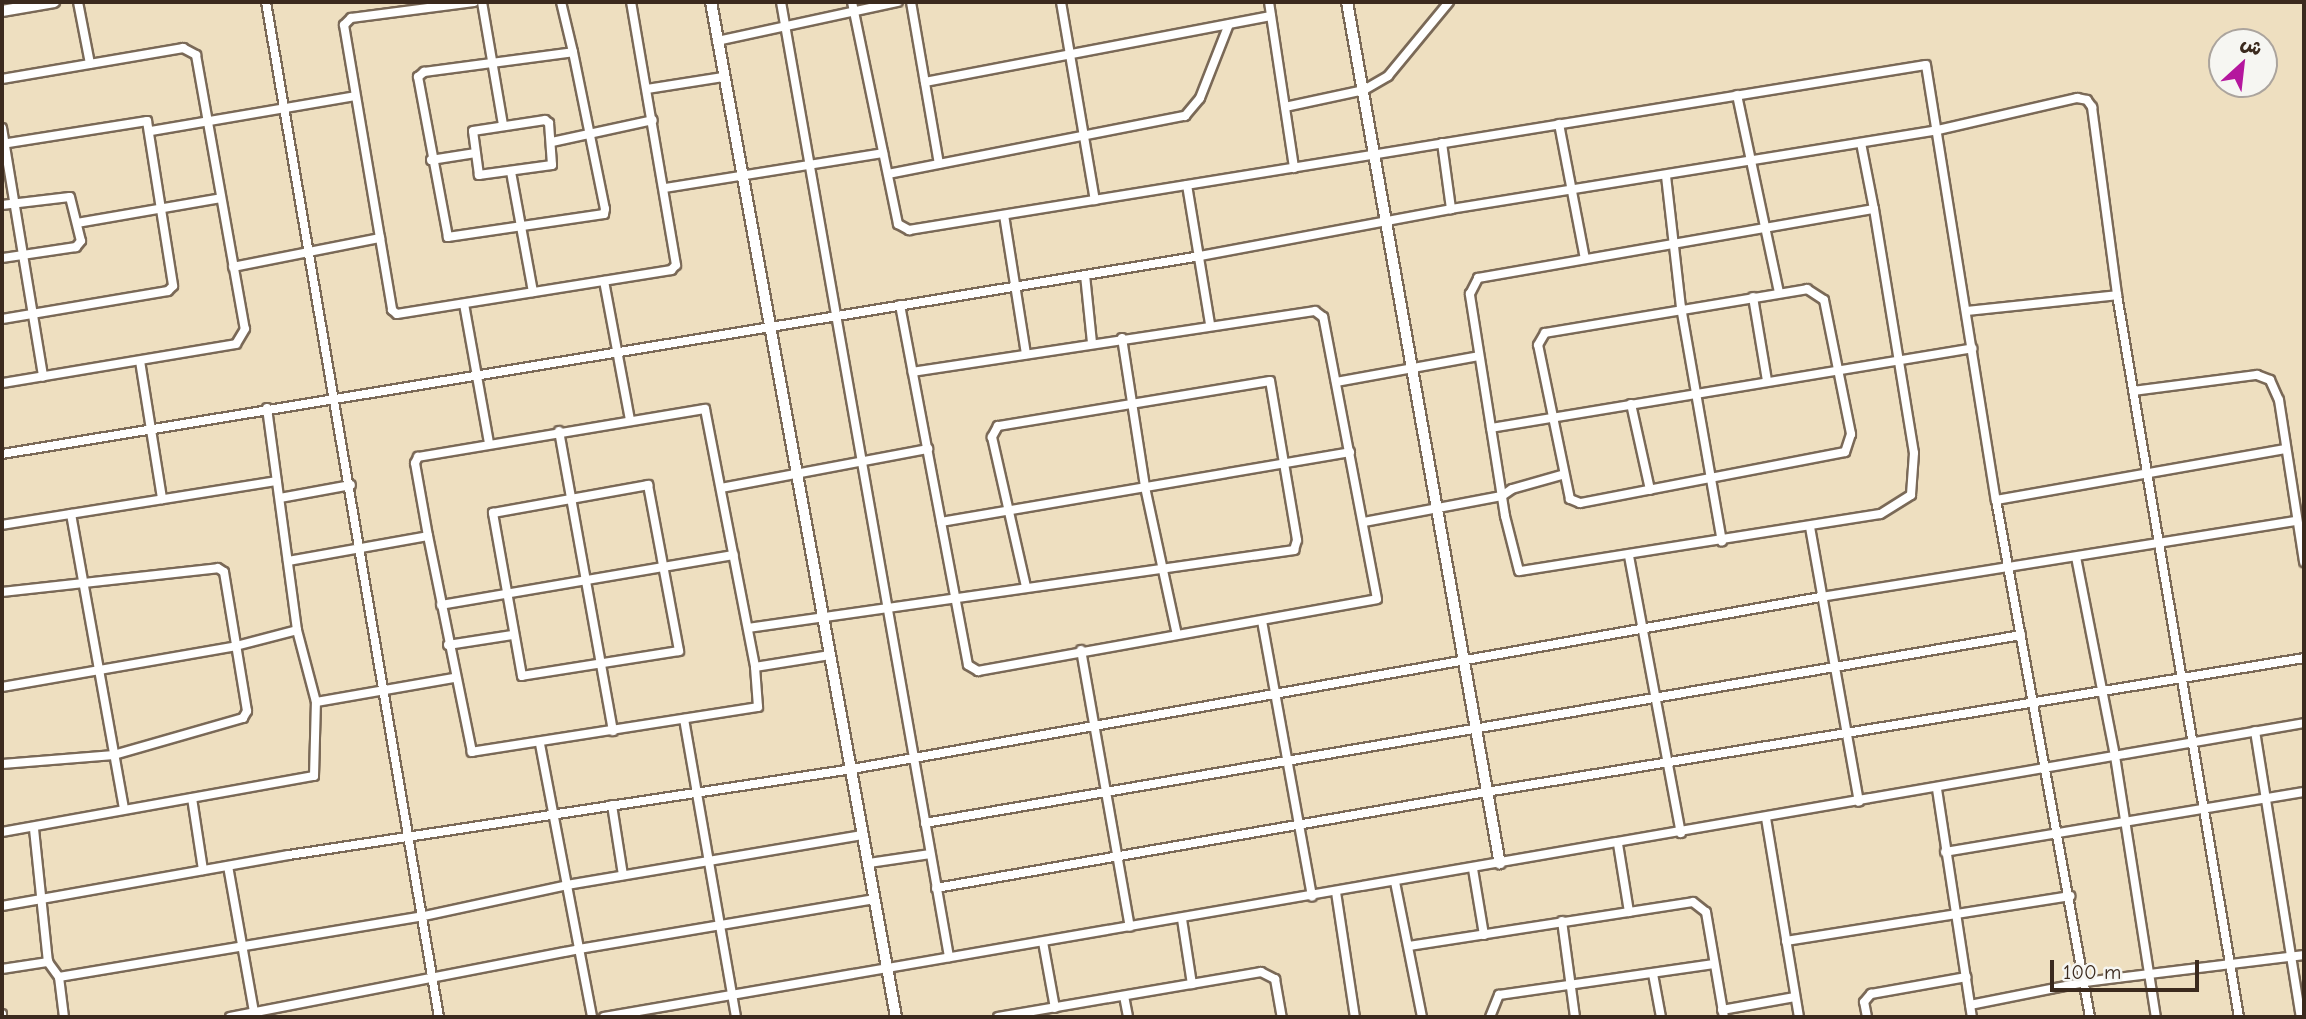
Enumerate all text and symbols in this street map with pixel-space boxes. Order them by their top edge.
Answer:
north arrow [2208,28,2278,98]
text: ش [2237,32,2266,61]
scale bar [2054,946,2203,990]
text: 100 m [2063,960,2121,984]

